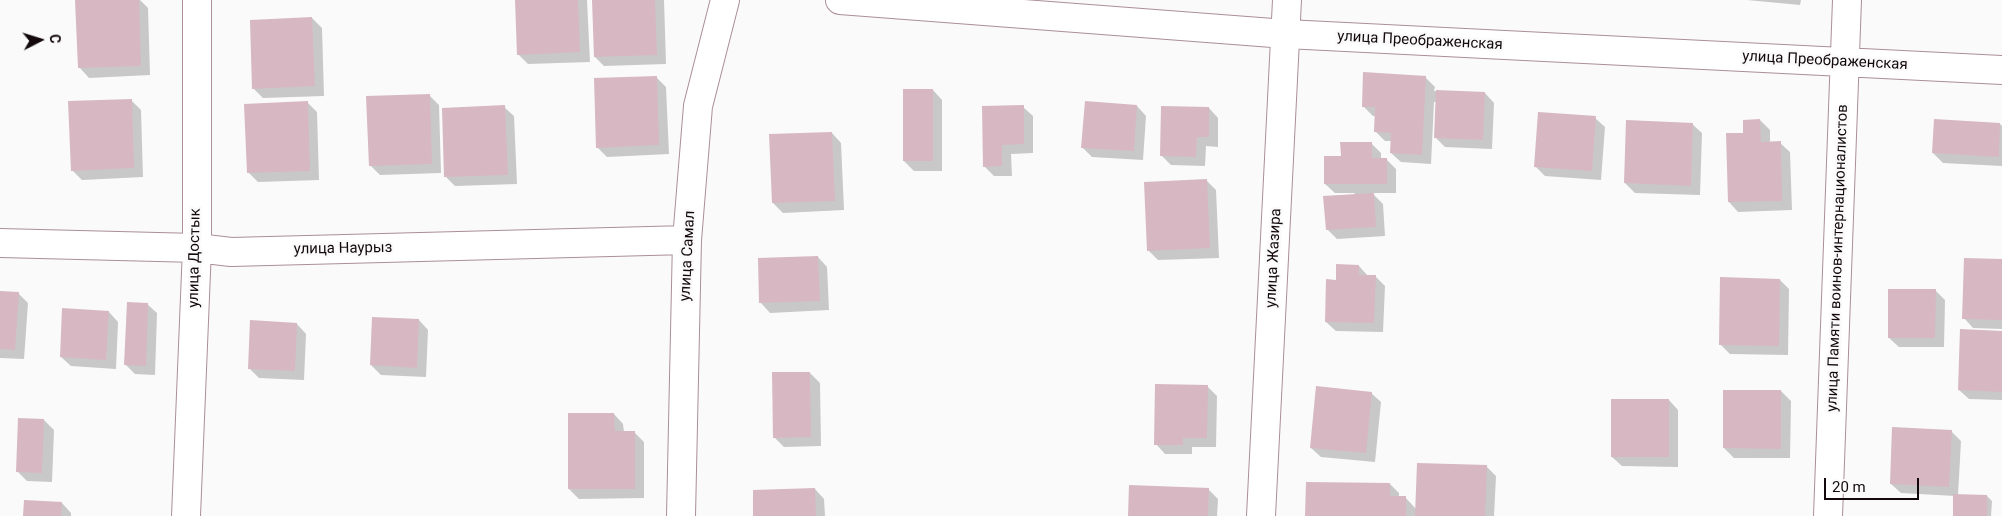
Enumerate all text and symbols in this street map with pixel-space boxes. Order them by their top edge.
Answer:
north arrow [15,15,65,65]
street label: улица Преображенская [1337,28,1503,54]
text: С [47,33,63,44]
street label: улица Преображенская [1742,48,1908,74]
street label: улица Памяти воинов-интернационалистов [1824,104,1852,412]
street label: улица Достык [185,208,205,308]
street label: улица Жазира [1262,208,1286,308]
street label: улица Самал [677,210,699,302]
street label: улица Наурыз [294,239,392,259]
scale bar [1827,468,1922,500]
text: 20 m [1832,478,1866,496]

